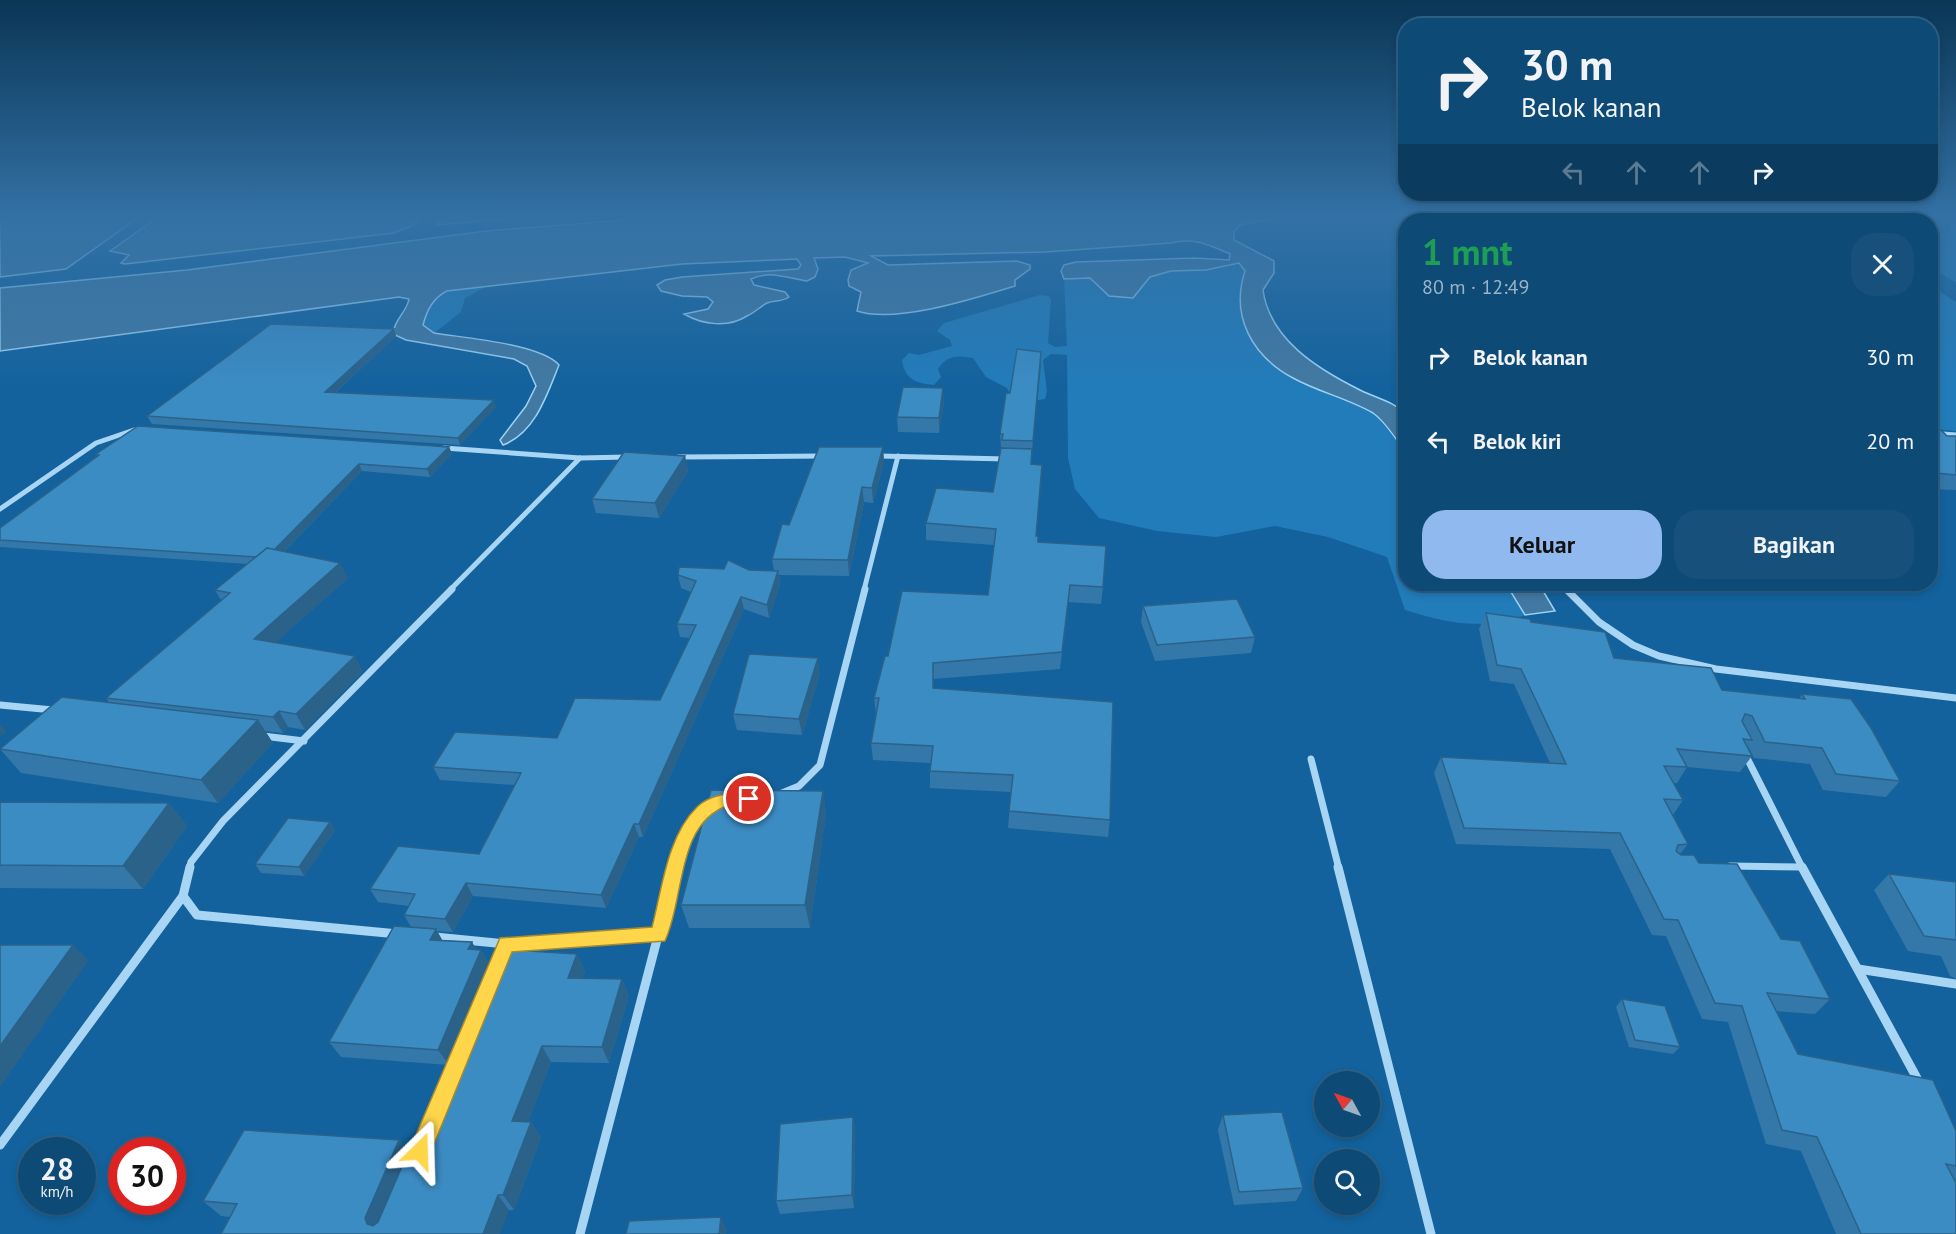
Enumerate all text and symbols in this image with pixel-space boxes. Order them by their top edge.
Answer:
text: 30 m [1521,37,1613,92]
icon: right [1422,42,1500,120]
text: Belok kanan [1521,90,1661,124]
icon: left [1557,156,1590,189]
icon: ahead [1620,156,1653,189]
icon: ahead [1683,156,1716,189]
icon: right [1746,156,1779,189]
text: 1 mnt [1422,228,1513,275]
button: close [1851,233,1914,296]
text: 80 m · 12:49 [1422,274,1529,300]
icon: right [1422,341,1455,374]
text: Belok kanan [1473,343,1588,371]
text: 30 m [1866,343,1914,371]
icon: left [1422,425,1455,458]
text: Belok kiri [1473,427,1562,455]
text: 20 m [1866,427,1914,455]
button: Keluar [1422,510,1662,579]
button: Bagikan [1674,510,1914,579]
pin [723,773,774,824]
icon: arrive [732,782,765,815]
north arrow [1314,1071,1380,1137]
map controls [1314,1071,1380,1215]
position arrow [388,1119,452,1183]
speed limit sign: 30 [108,1137,186,1215]
text: 28 [40,1149,74,1188]
button: search [1314,1149,1380,1215]
text: km/h [41,1182,73,1201]

